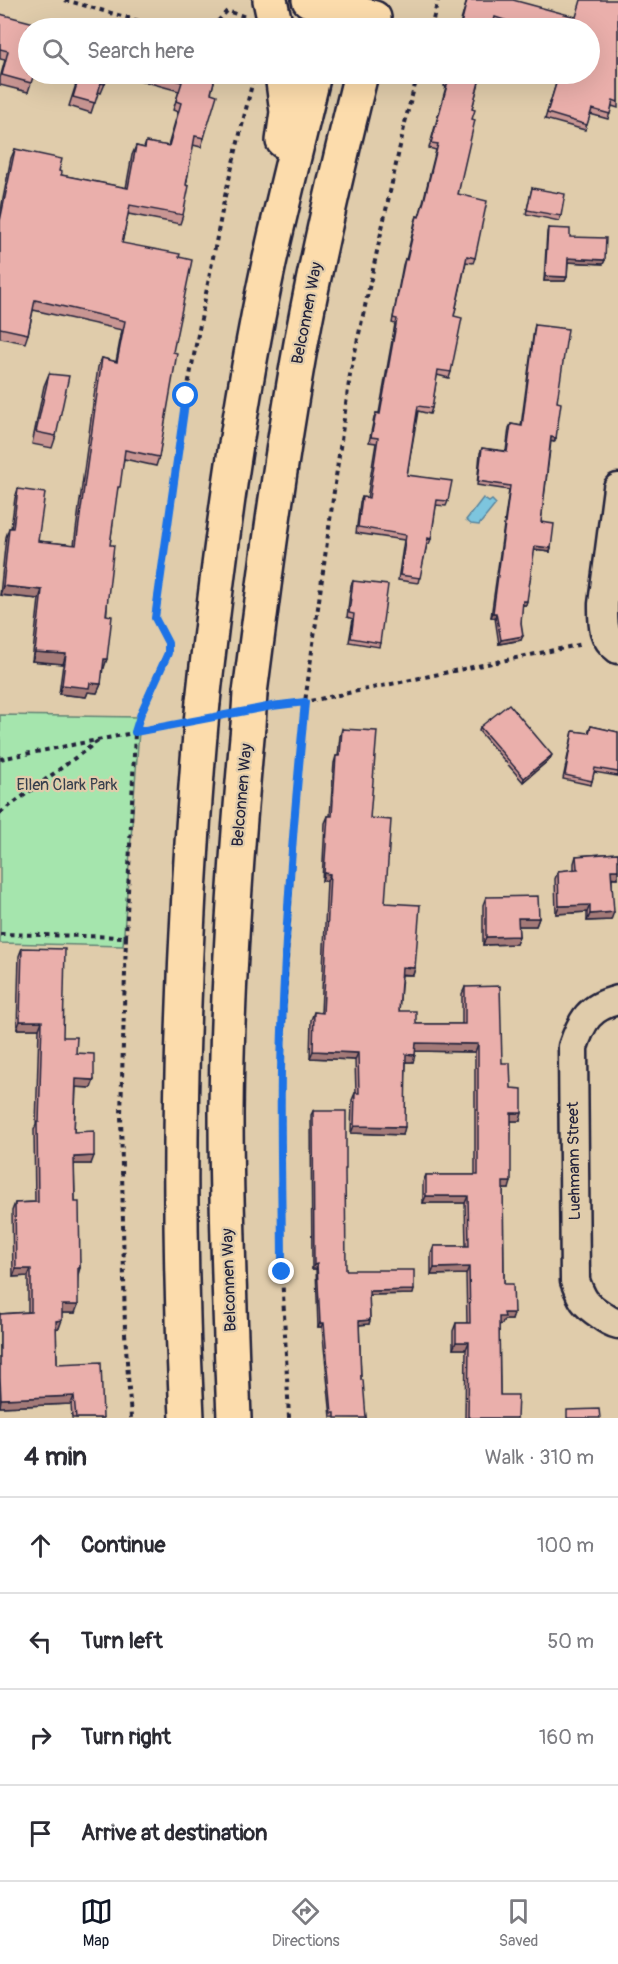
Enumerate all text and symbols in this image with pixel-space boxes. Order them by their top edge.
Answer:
search box [18,18,600,84]
icon: search [39,35,72,68]
text: Search here [87,37,194,65]
street label: Belconnen Way [287,260,327,366]
route start [172,382,198,408]
street label: Belconnen Way [228,742,256,847]
park label: Ellen Clark Park [16,775,118,795]
street label: Luehmann Street [563,1101,585,1220]
street label: Belconnen Way [217,1228,241,1332]
route end [268,1258,294,1284]
text: 4 min [24,1441,87,1473]
text: Walk · 310 m [485,1445,594,1470]
icon: ahead [24,1529,57,1562]
text: Continue [81,1531,165,1559]
text: 100 m [537,1533,594,1558]
icon: left [24,1625,57,1658]
text: Turn left [81,1627,163,1655]
text: 50 m [547,1629,594,1654]
icon: right [24,1721,57,1754]
text: Turn right [81,1723,171,1751]
text: 160 m [539,1725,594,1750]
icon: arrive [24,1817,57,1850]
text: Arrive at destination [81,1819,267,1847]
tab: Map [80,1895,113,1951]
tab: Directions [272,1895,340,1951]
tab: Saved [499,1895,538,1951]

